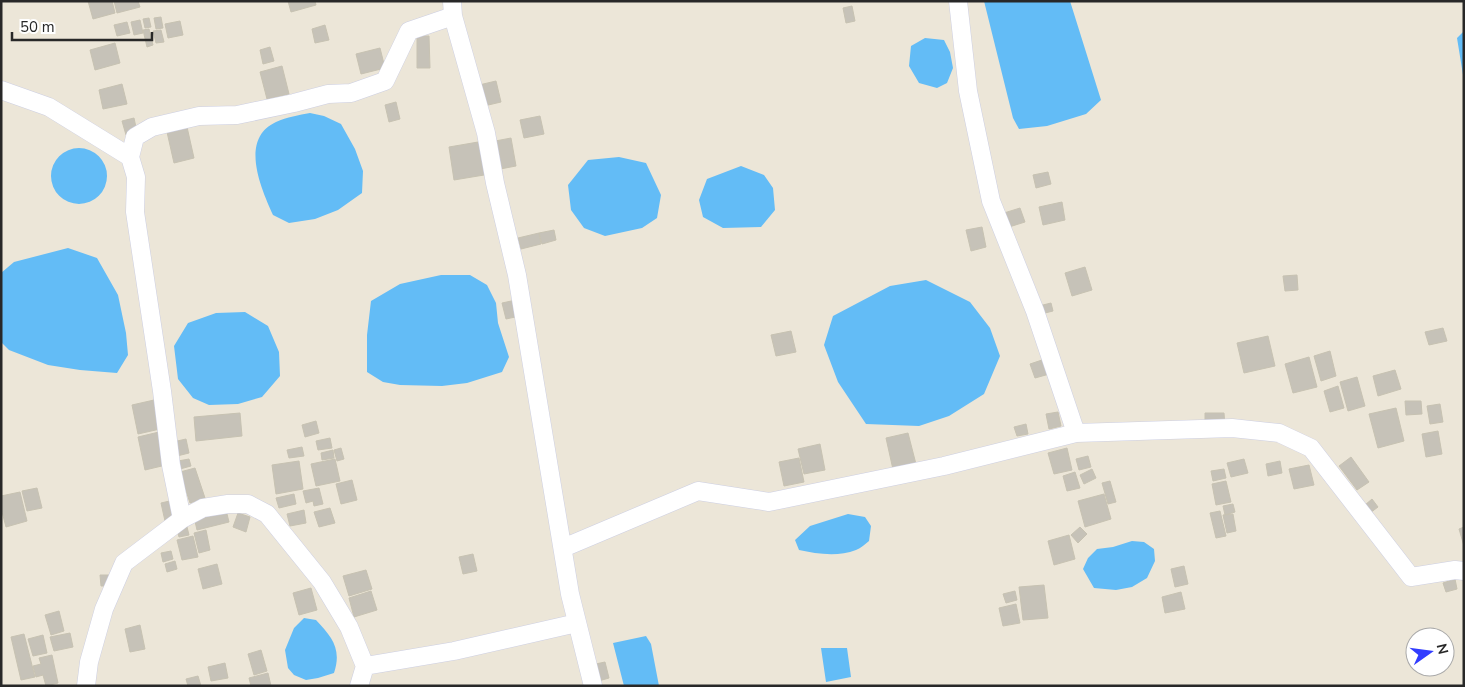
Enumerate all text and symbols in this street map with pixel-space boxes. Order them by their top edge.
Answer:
scale bar [12,10,152,42]
text: 50 m [20,17,55,37]
north arrow [1405,627,1455,677]
text: N [1432,642,1453,656]

